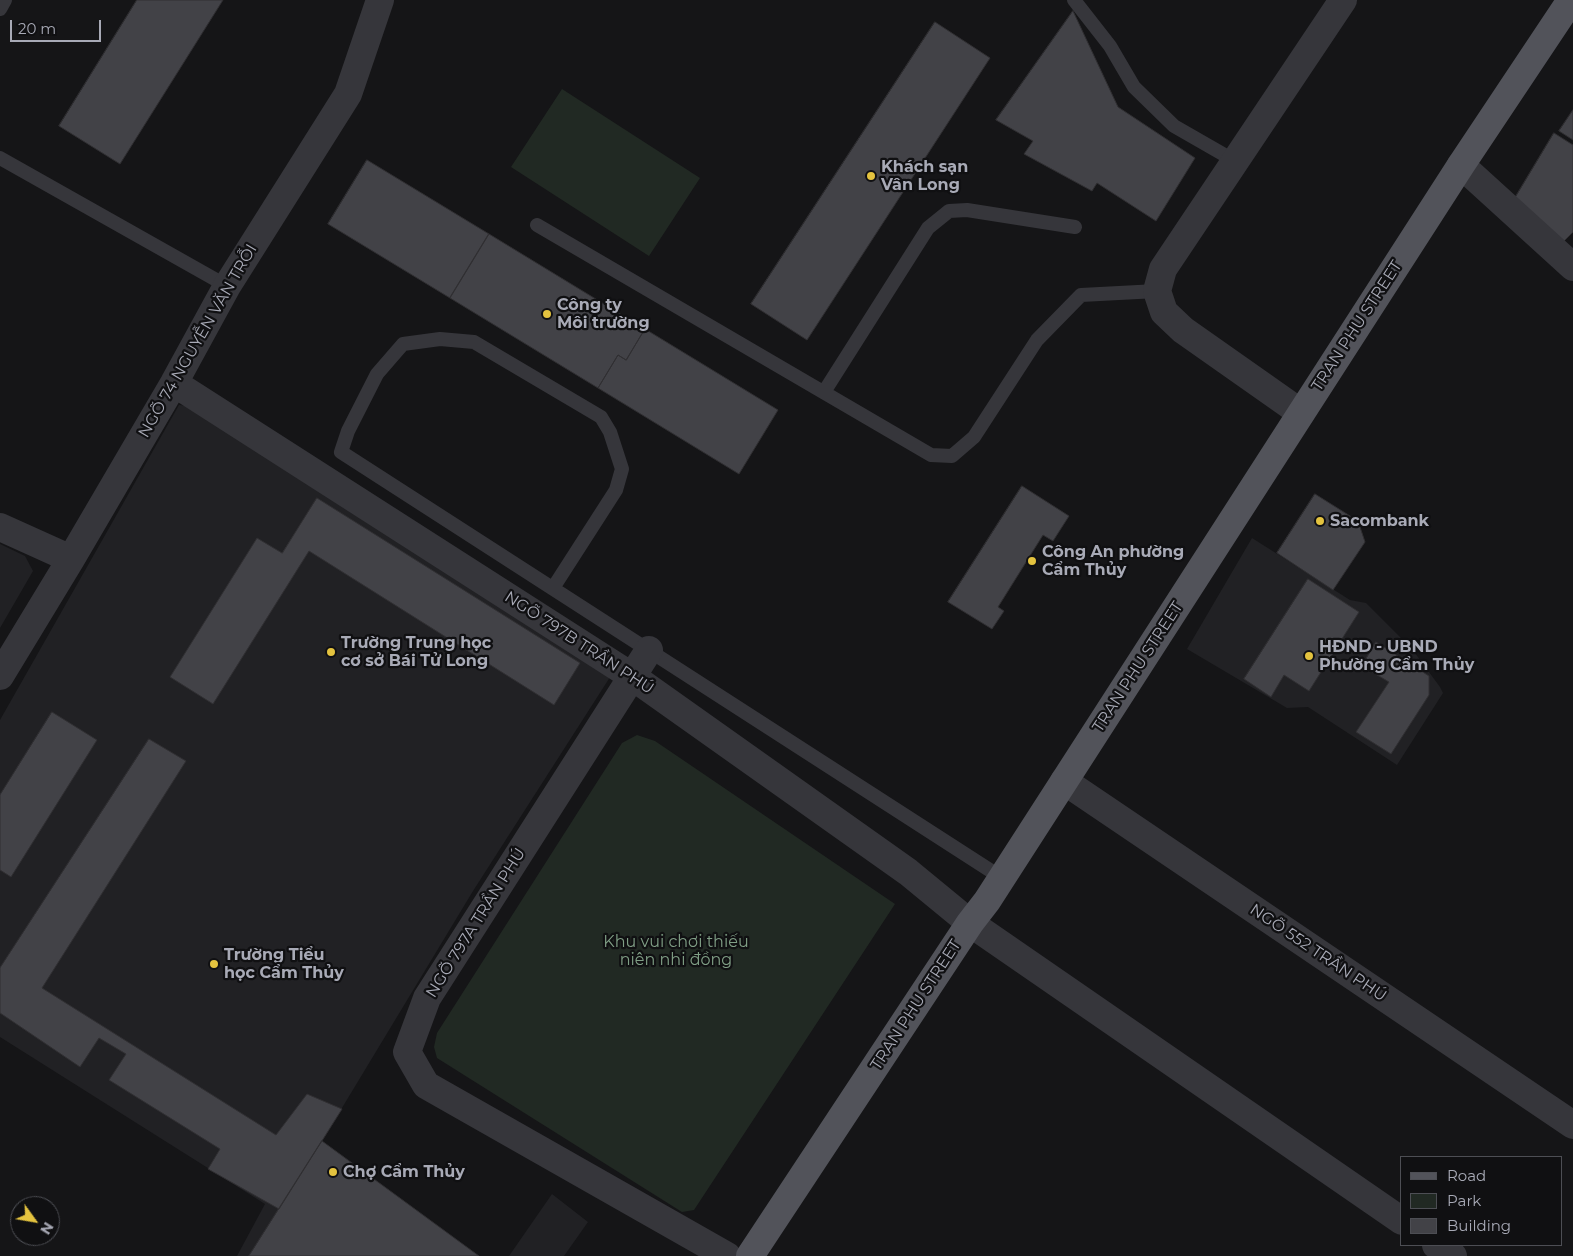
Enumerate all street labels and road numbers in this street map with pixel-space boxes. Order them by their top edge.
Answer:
street label: NGÕ 74 NGUYỄN VĂN TRỖI [135,241,261,441]
street label: TRAN PHU STREET [1308,257,1406,395]
street label: NGÕ 797B TRẦN PHÚ [501,588,657,698]
street label: TRAN PHU STREET [1089,598,1187,736]
street label: NGÕ 797A TRẦN PHÚ [422,845,530,1001]
street label: NGÕ 552 TRẦN PHÚ [1246,900,1390,1006]
street label: TRAN PHU STREET [867,936,965,1074]

